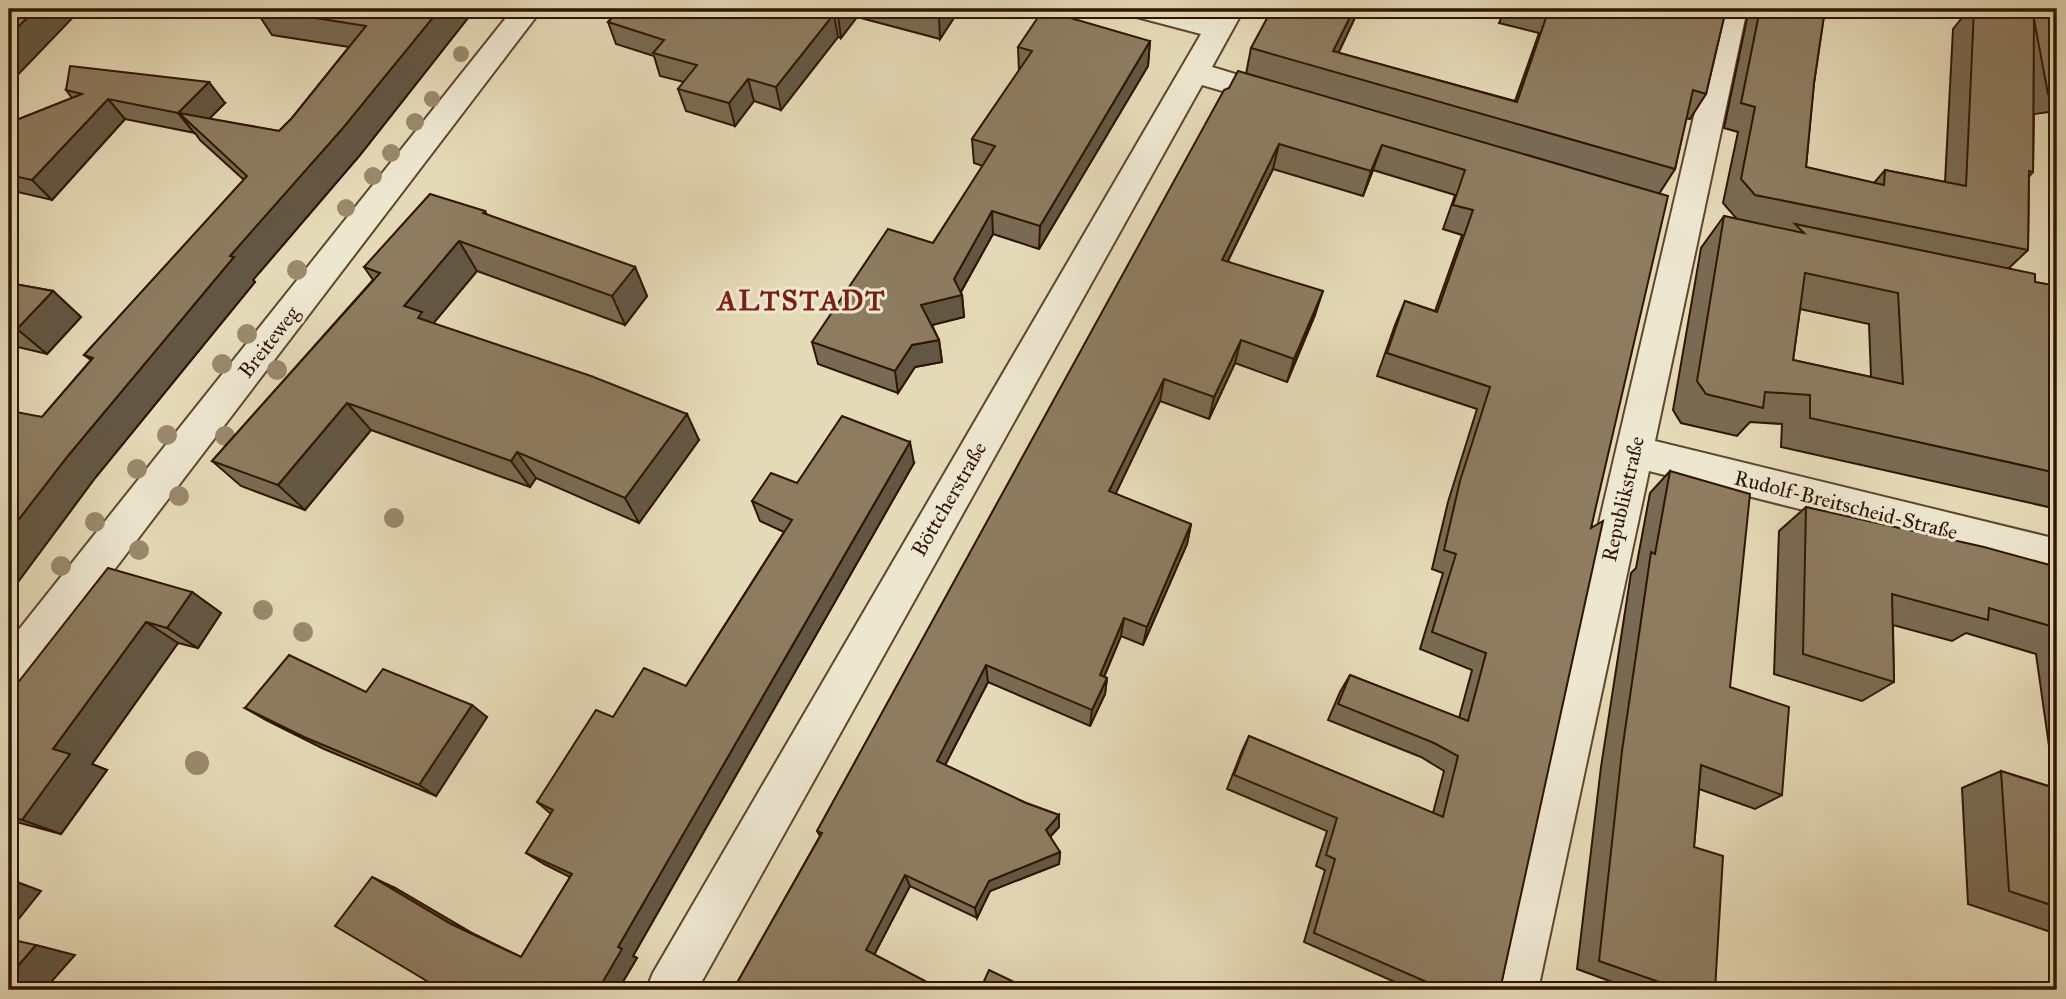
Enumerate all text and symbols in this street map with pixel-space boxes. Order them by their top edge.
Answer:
district label: ALTSTADT [716,283,886,318]
street label: Breiteweg [233,301,305,383]
street label: Republikstraße [1596,434,1650,564]
street label: Böttcherstraße [906,437,992,561]
street label: Rudolf-Breitscheid-Straße [1732,465,1961,545]

